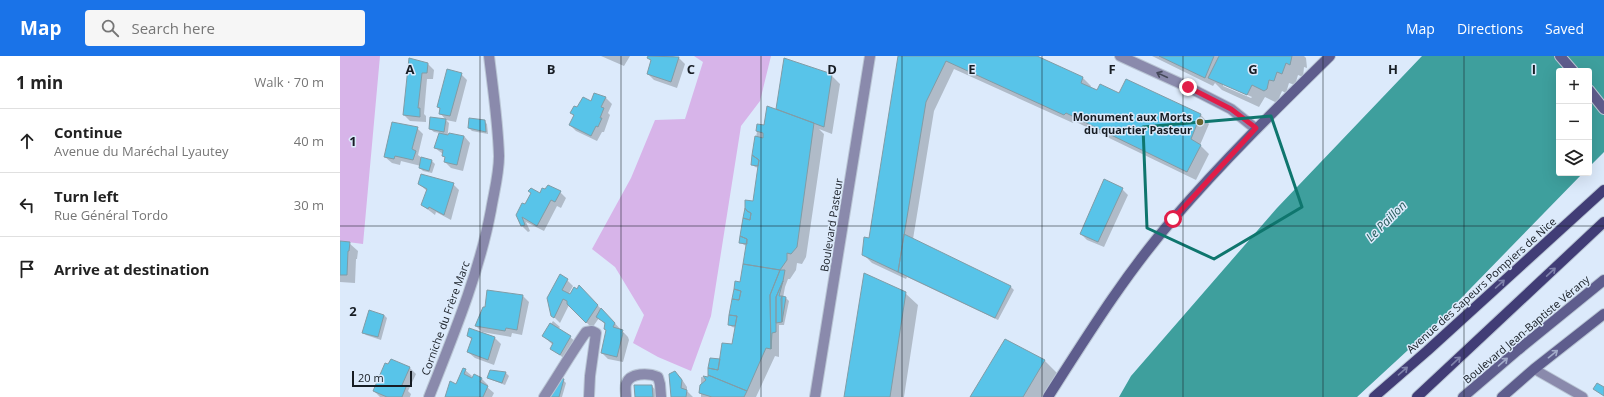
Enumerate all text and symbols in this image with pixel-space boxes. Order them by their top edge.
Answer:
search box [85,10,365,46]
text: Map [20,15,61,41]
icon: search [99,17,121,39]
text: Search here [131,18,215,38]
text: Map [1406,19,1435,38]
text: Directions [1457,19,1523,38]
text: Saved [1545,19,1584,38]
text: A [406,60,415,78]
text: B [547,60,556,78]
text: C [687,60,695,78]
text: D [827,60,837,78]
text: E [968,60,976,78]
text: F [1108,60,1116,78]
text: G [1248,60,1258,78]
text: H [1388,60,1398,78]
text: I [1532,60,1536,78]
map controls [1556,68,1592,176]
button: + [1556,68,1592,104]
text: 1 min [16,71,63,94]
one-way arrow [1156,71,1168,78]
text: Walk · 70 m [254,73,324,91]
route end [1179,78,1197,96]
button: − [1556,104,1592,140]
place label: Monument aux Morts du quartier Pasteur [1073,109,1193,137]
marker: Monument aux Morts du quartier Pasteur [1195,117,1205,127]
text: Continue [54,122,122,142]
icon: ahead [16,130,38,152]
text: 40 m [294,132,324,150]
text: 1 [349,132,357,150]
button: layers [1556,140,1592,176]
text: Avenue du Maréchal Lyautey [54,142,229,160]
street label: Boulevard Pasteur [816,177,846,273]
text: Turn left [54,186,119,206]
icon: left [16,194,38,216]
text: 30 m [294,196,324,214]
water label: Le Paillon [1362,197,1410,245]
text: Rue Général Tordo [54,206,168,224]
route start [1164,210,1182,228]
street label: Avenue des Sapeurs Pompiers de Nice [1403,214,1559,356]
icon: arrive [16,258,38,280]
text: Arrive at destination [54,259,209,279]
street label: Corniche du Frère Marc [417,259,473,377]
one-way arrow [1546,267,1556,276]
street label: Boulevard Jean-Baptiste Vérany [1459,271,1593,387]
one-way arrow [1495,280,1505,289]
text: 2 [349,302,357,320]
one-way arrow [1548,349,1559,358]
one-way arrow [1451,356,1461,365]
one-way arrow [1498,358,1509,367]
one-way arrow [1398,367,1409,376]
scale bar [352,369,412,388]
text: 20 m [358,370,384,385]

